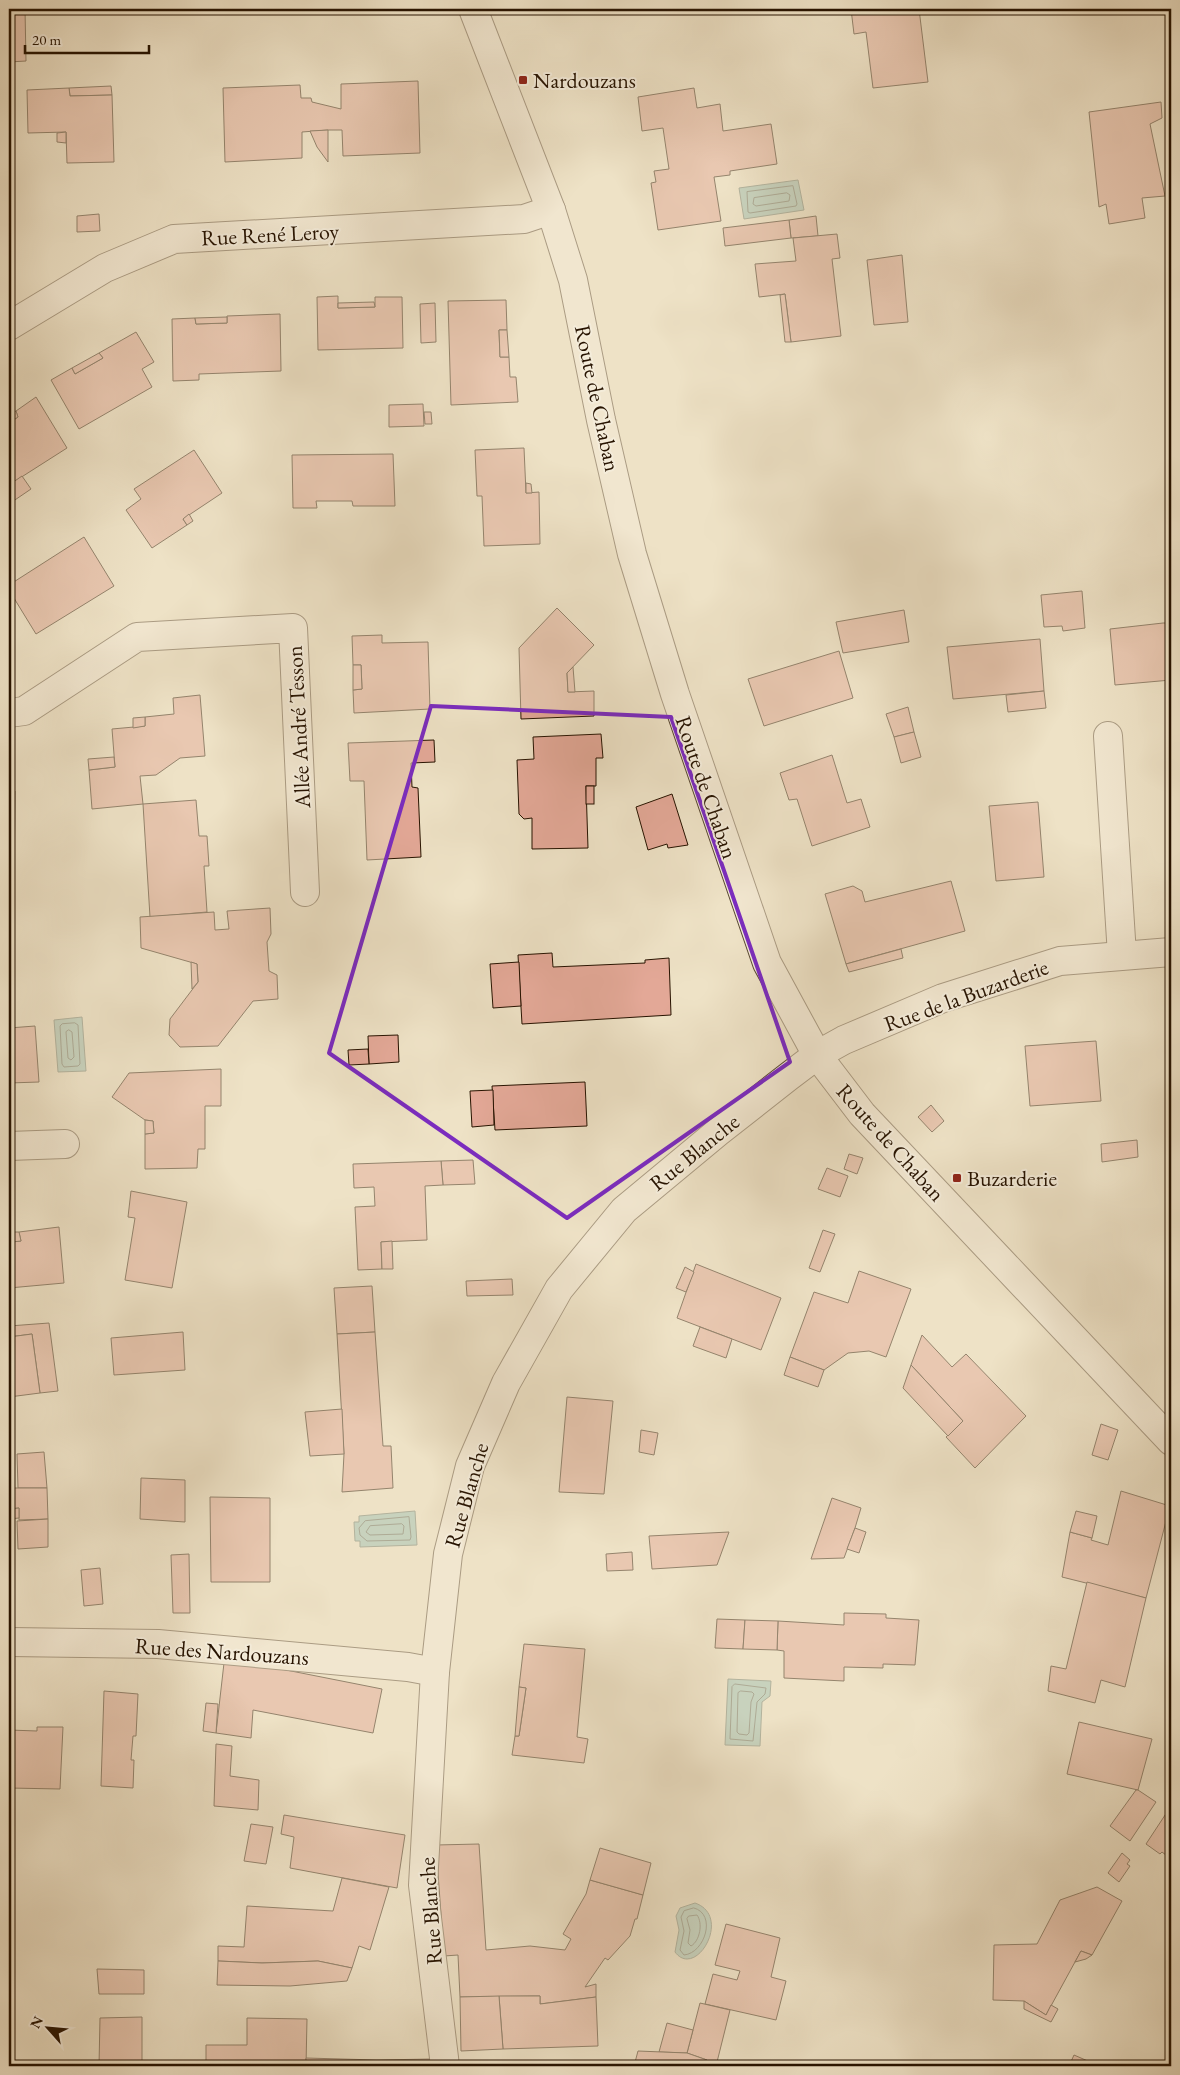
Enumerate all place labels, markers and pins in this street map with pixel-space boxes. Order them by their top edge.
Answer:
place label: Nardouzans [533,66,636,95]
marker: Nardouzans [517,74,529,86]
place label: Buzarderie [967,1164,1057,1193]
marker: Buzarderie [951,1172,963,1184]

